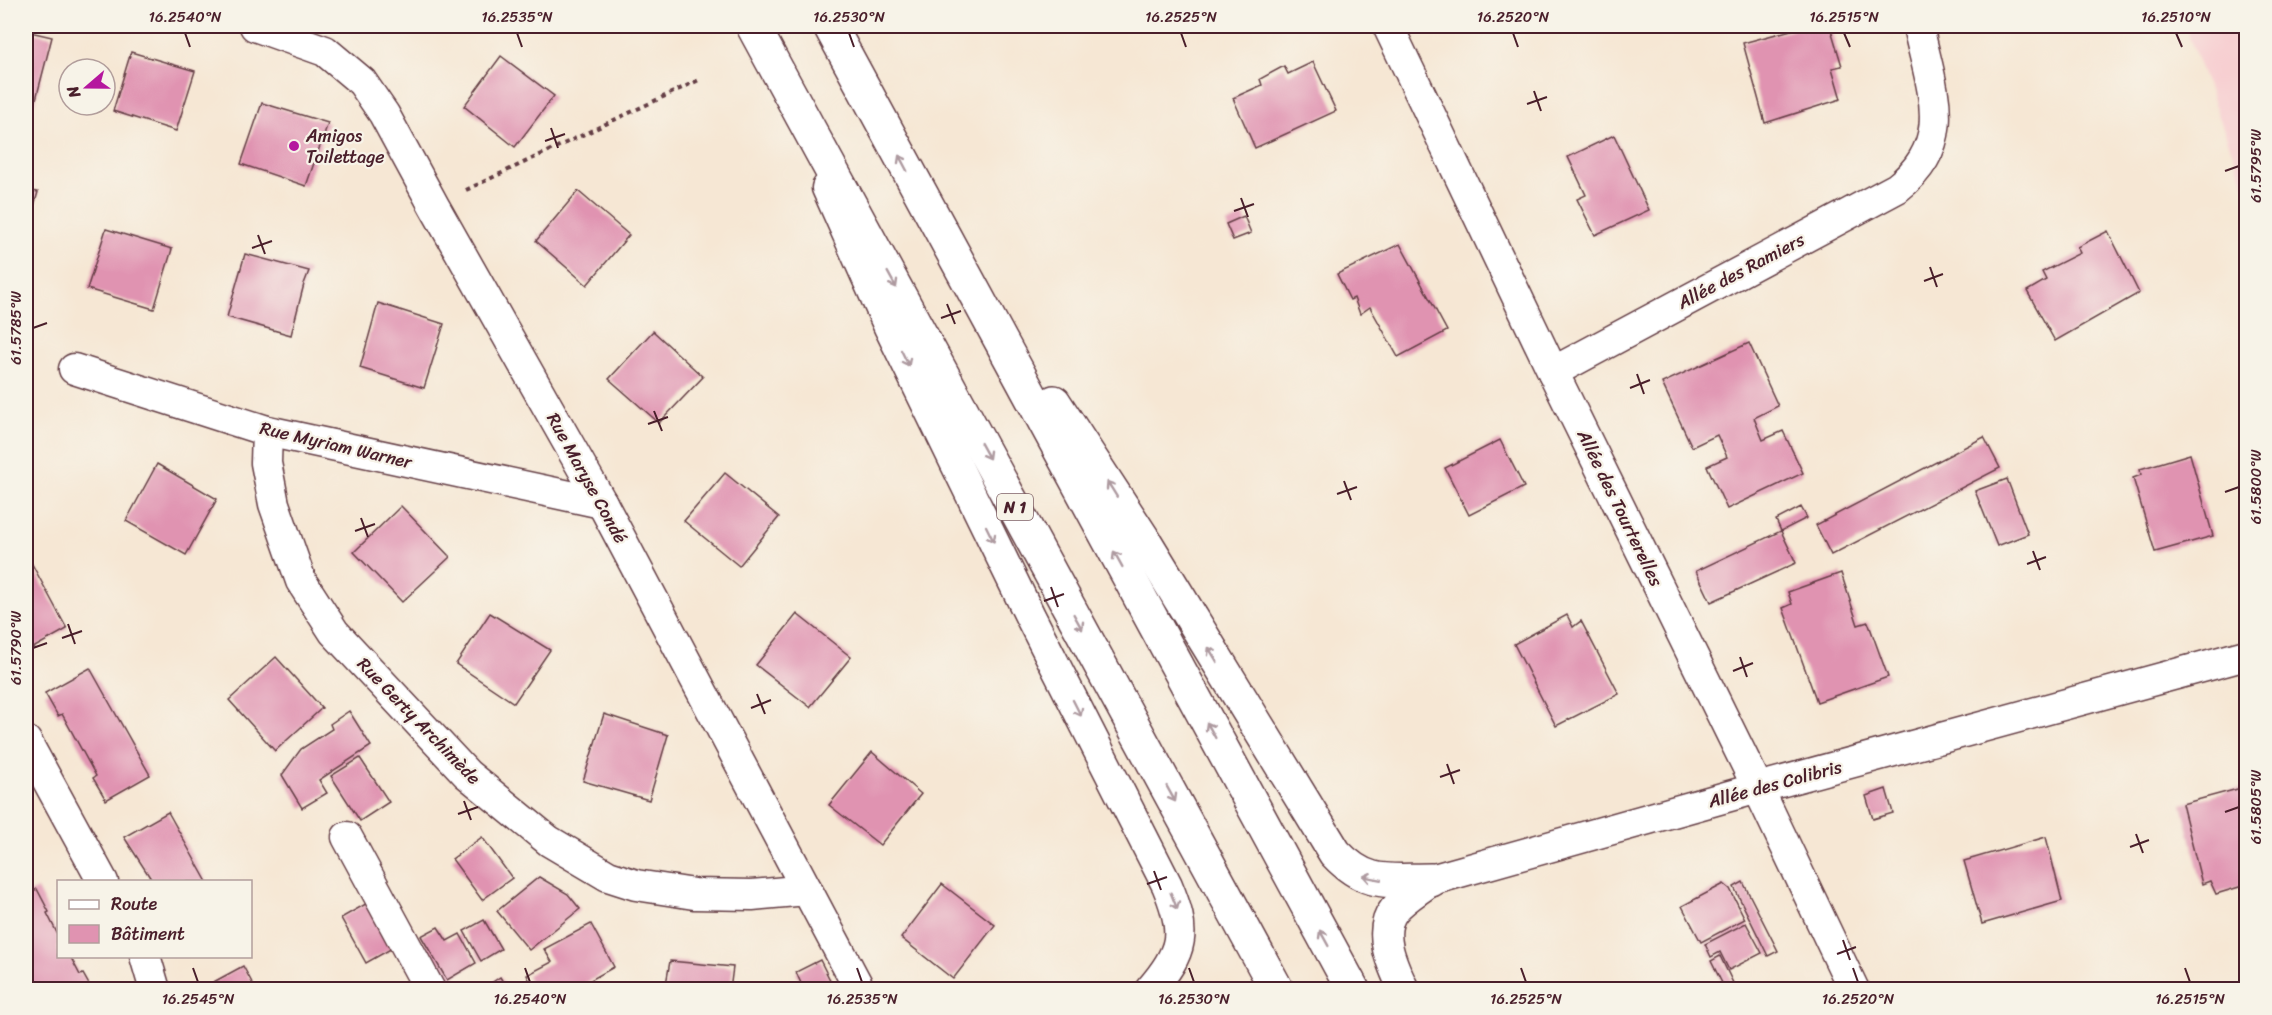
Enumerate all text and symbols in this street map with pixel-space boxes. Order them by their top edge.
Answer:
text: 16.2540°N [149,4,222,30]
text: 16.2535°N [481,4,553,30]
text: 16.2530°N [813,4,886,30]
text: 16.2525°N [1145,4,1218,30]
text: 16.2520°N [1477,4,1550,30]
text: 16.2515°N [1809,4,1879,30]
text: 16.2510°N [2141,4,2212,30]
north arrow [57,57,117,117]
text: N [58,81,89,103]
place label: Amigos Toilettage [305,120,385,173]
text: 61.5795°W [2243,129,2269,203]
marker: Amigos Toilettage [287,139,301,153]
one-way arrow [897,155,908,173]
street label: Allée des Ramiers [1671,224,1811,319]
one-way arrow [886,271,898,288]
text: 61.5785°W [3,291,29,365]
one-way arrow [899,349,911,367]
street label: Rue Maryse Condé [538,406,636,550]
street label: Rue Myriam Warner [257,412,417,478]
street label: Allée des Tourterelles [1568,423,1672,593]
one-way arrow [979,442,991,459]
text: 61.5800°W [2243,449,2269,524]
one-way arrow [1105,480,1118,497]
road number: N 1 [997,494,1033,520]
one-way arrow [985,524,997,542]
one-way arrow [1112,551,1124,568]
text: 61.5790°W [3,611,29,685]
one-way arrow [1073,613,1084,631]
one-way arrow [1207,647,1219,664]
street label: Rue Gerty Archimède [349,649,489,793]
one-way arrow [1072,699,1083,717]
one-way arrow [1205,722,1217,739]
street label: Allée des Colibris [1704,751,1846,817]
text: 61.5805°W [2243,769,2269,844]
one-way arrow [1165,785,1177,802]
one-way arrow [1363,872,1383,883]
legend [57,880,252,958]
text: Route [111,888,158,920]
one-way arrow [1169,892,1180,910]
text: Bâtiment [111,918,185,950]
one-way arrow [1318,930,1329,948]
text: 16.2545°N [162,986,235,1012]
text: 16.2540°N [494,986,567,1012]
text: 16.2535°N [826,986,898,1012]
text: 16.2530°N [1158,986,1231,1012]
text: 16.2525°N [1490,986,1563,1012]
text: 16.2520°N [1822,986,1895,1012]
text: 16.2515°N [2155,986,2225,1012]

